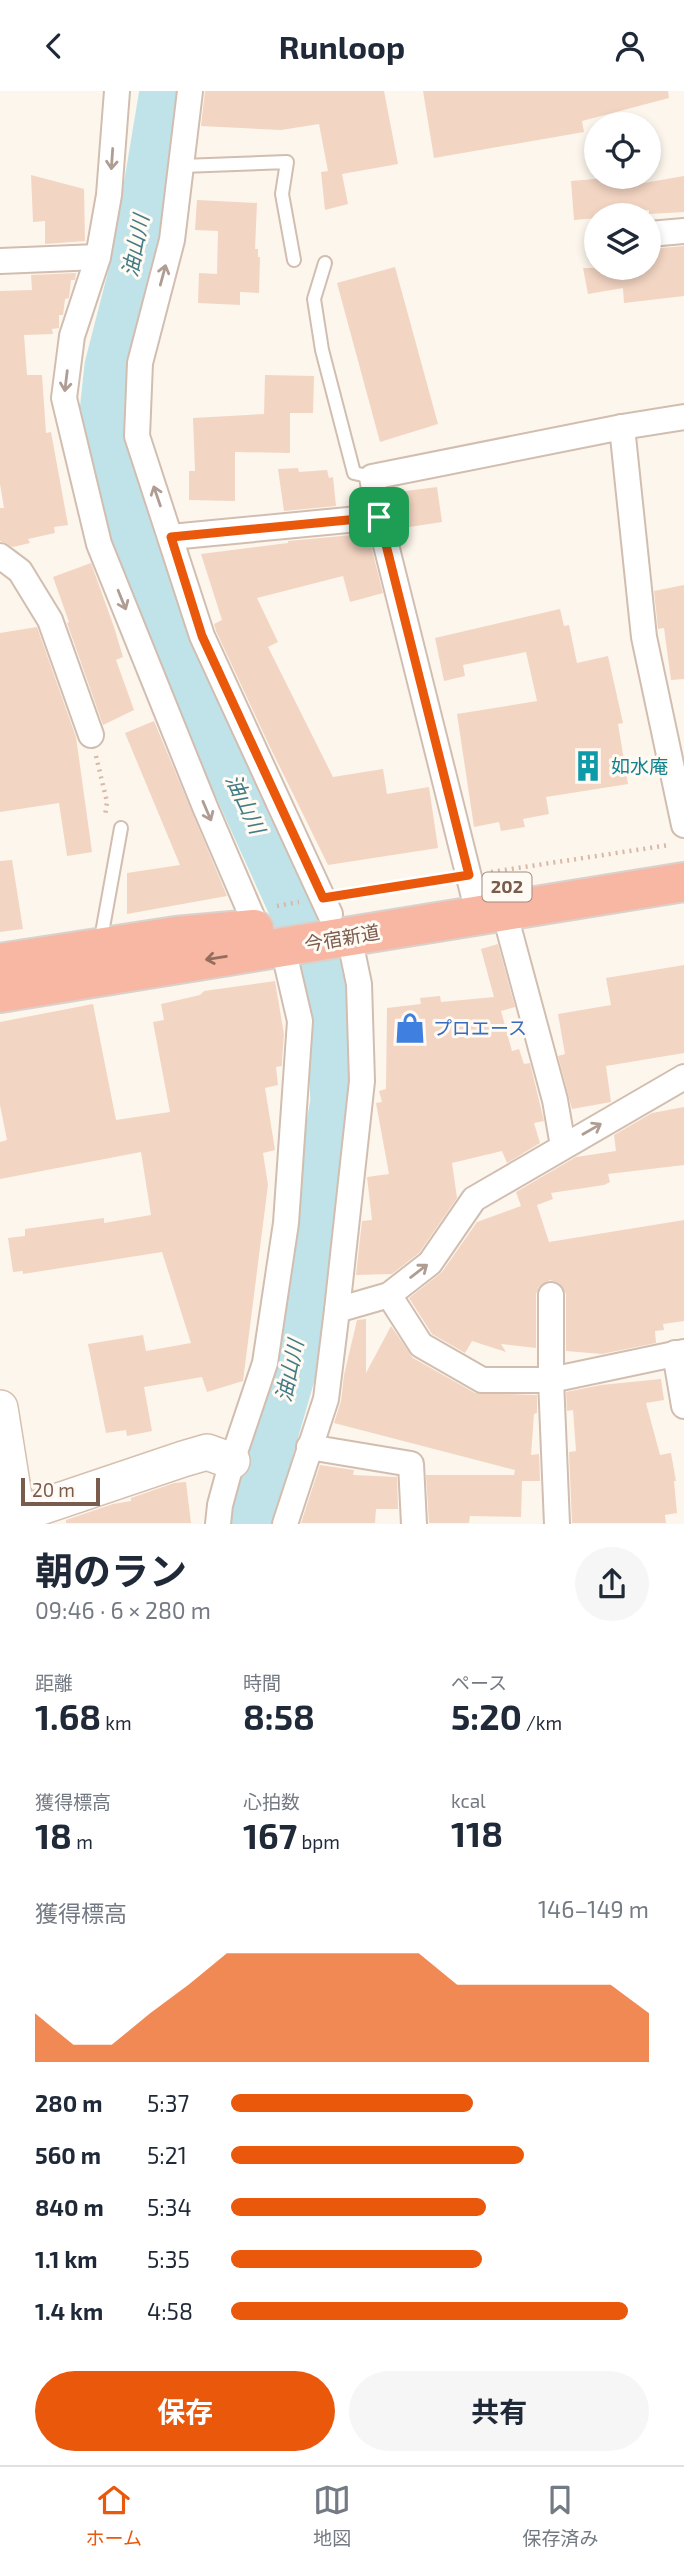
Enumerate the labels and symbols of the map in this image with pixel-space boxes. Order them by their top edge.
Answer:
one-way arrow [105,147,118,170]
water label: 油山川 [116,210,153,279]
one-way arrow [157,264,170,287]
one-way arrow [60,369,73,392]
one-way arrow [150,486,162,508]
pin [349,487,409,547]
one-way arrow [116,588,129,610]
building icon: 如水庵 [571,749,605,783]
place label: 如水庵 [611,754,668,777]
water label: 油山川 [222,770,272,839]
one-way arrow [201,799,214,821]
road number: 202 [482,873,532,901]
street label: 今宿新道 [302,920,381,955]
one-way arrow [205,952,228,965]
shop icon: プロエース [393,1011,427,1045]
place label: プロエース [433,1016,527,1039]
one-way arrow [581,1122,601,1136]
one-way arrow [410,1263,428,1278]
water label: 油山川 [270,1335,308,1404]
scale bar [21,1475,100,1506]

